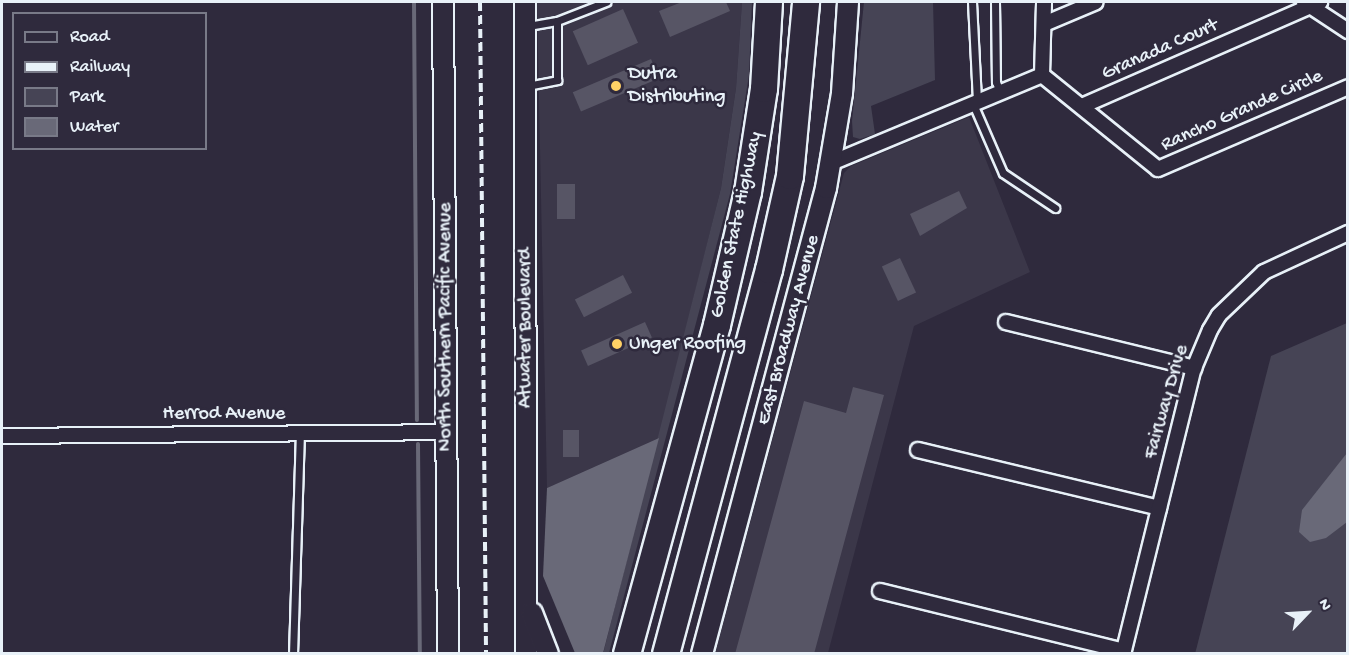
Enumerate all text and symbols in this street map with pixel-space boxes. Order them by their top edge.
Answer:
legend [12,12,207,150]
street label: Granada Court [1098,14,1222,86]
text: Road [70,27,109,48]
text: Railway [70,57,130,78]
place label: Dutra Distributing [628,62,726,109]
street label: Rancho Grande Circle [1157,65,1327,157]
marker: Dutra Distributing [609,79,623,93]
text: Park [70,87,104,108]
text: Water [70,117,118,138]
street label: Golden State Highway [706,130,768,320]
street label: North Southern Pacific Avenue [434,202,458,452]
street label: East Broadway Avenue [752,232,826,428]
street label: Atwater Boulevard [514,248,538,408]
place label: Unger Roofing [629,332,746,356]
marker: Unger Roofing [610,337,624,351]
street label: Fairway Drive [1139,342,1195,462]
street label: Herrod Avenue [163,402,285,426]
north arrow [1277,583,1337,643]
text: N [1313,596,1335,614]

